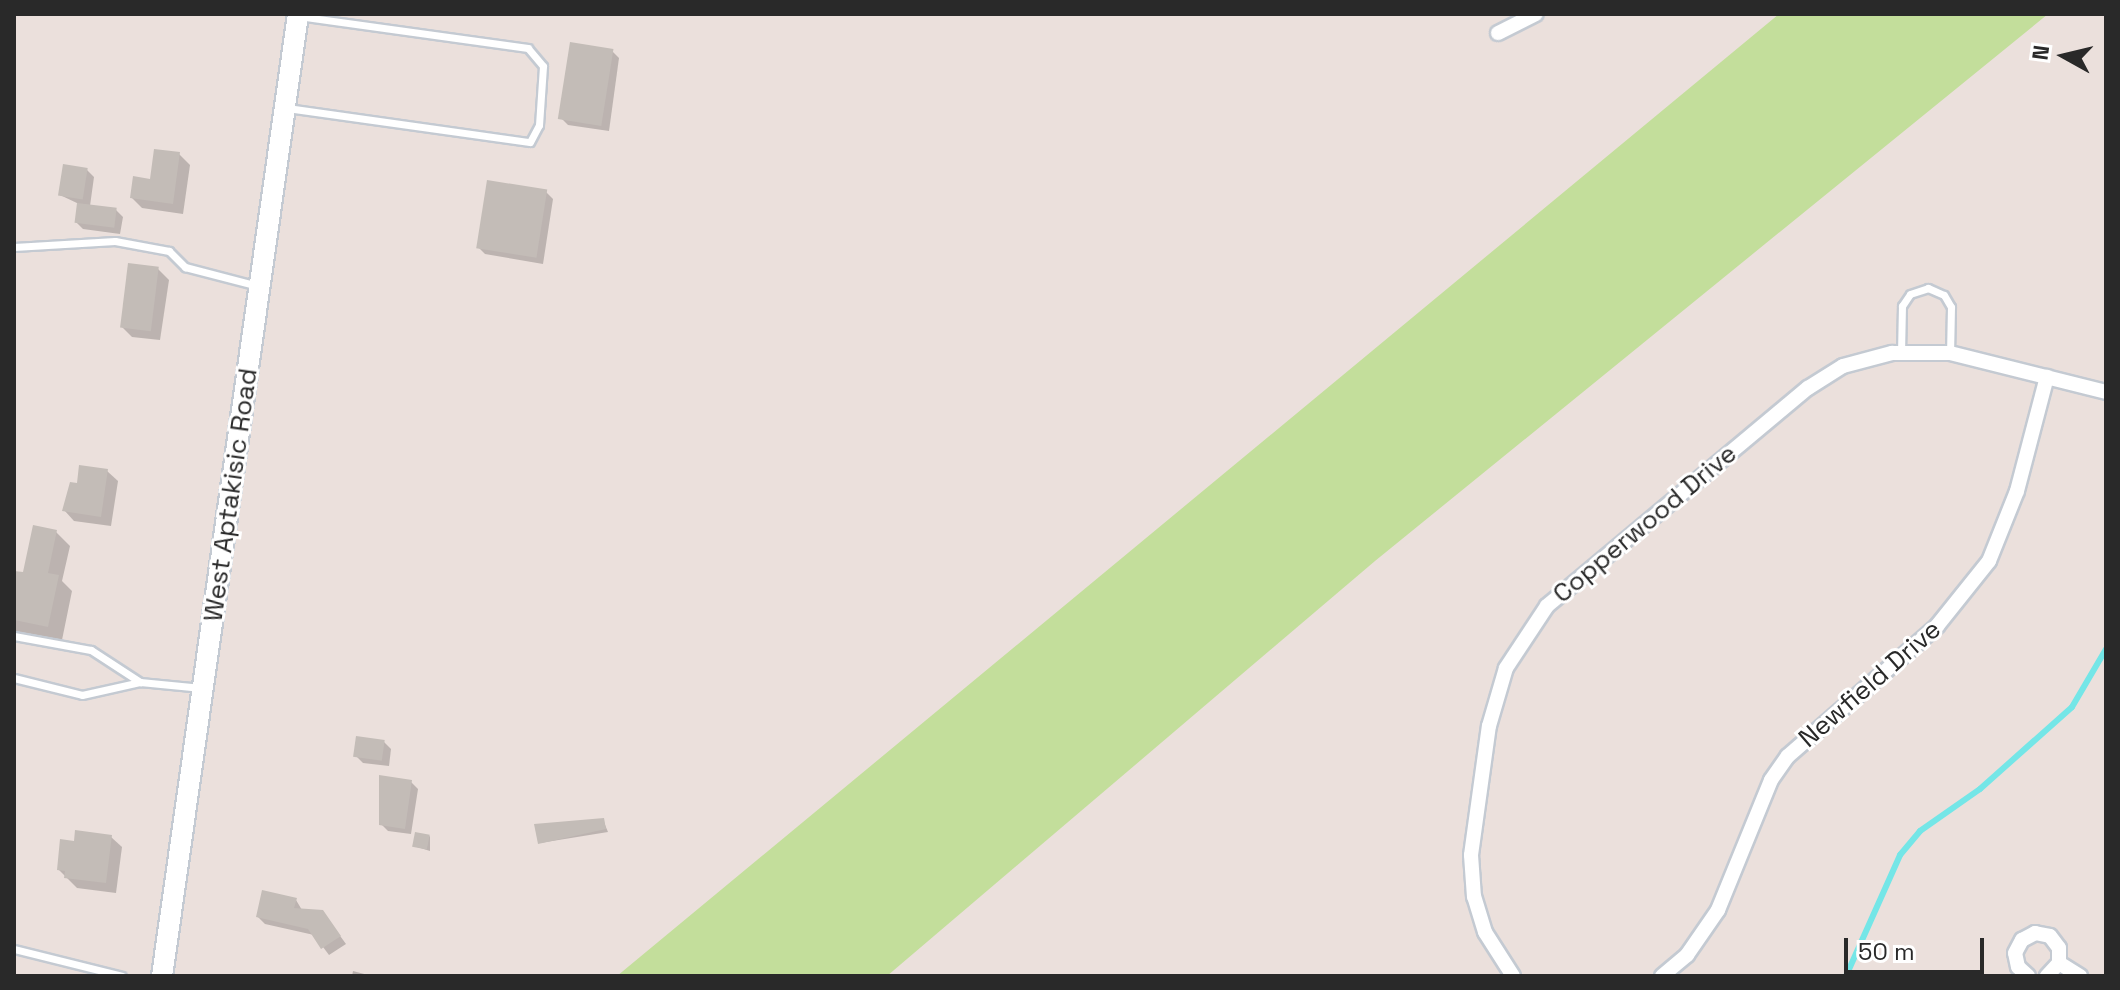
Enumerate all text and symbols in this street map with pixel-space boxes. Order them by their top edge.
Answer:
north arrow [2024,16,2104,96]
text: N [2025,43,2055,62]
street label: West Aptakisic Road [198,366,264,624]
street label: Copperwood Drive [1547,438,1743,610]
street label: Newfield Drive [1793,614,1947,754]
scale bar [1848,922,1988,972]
text: 50 m [1858,936,1915,967]

